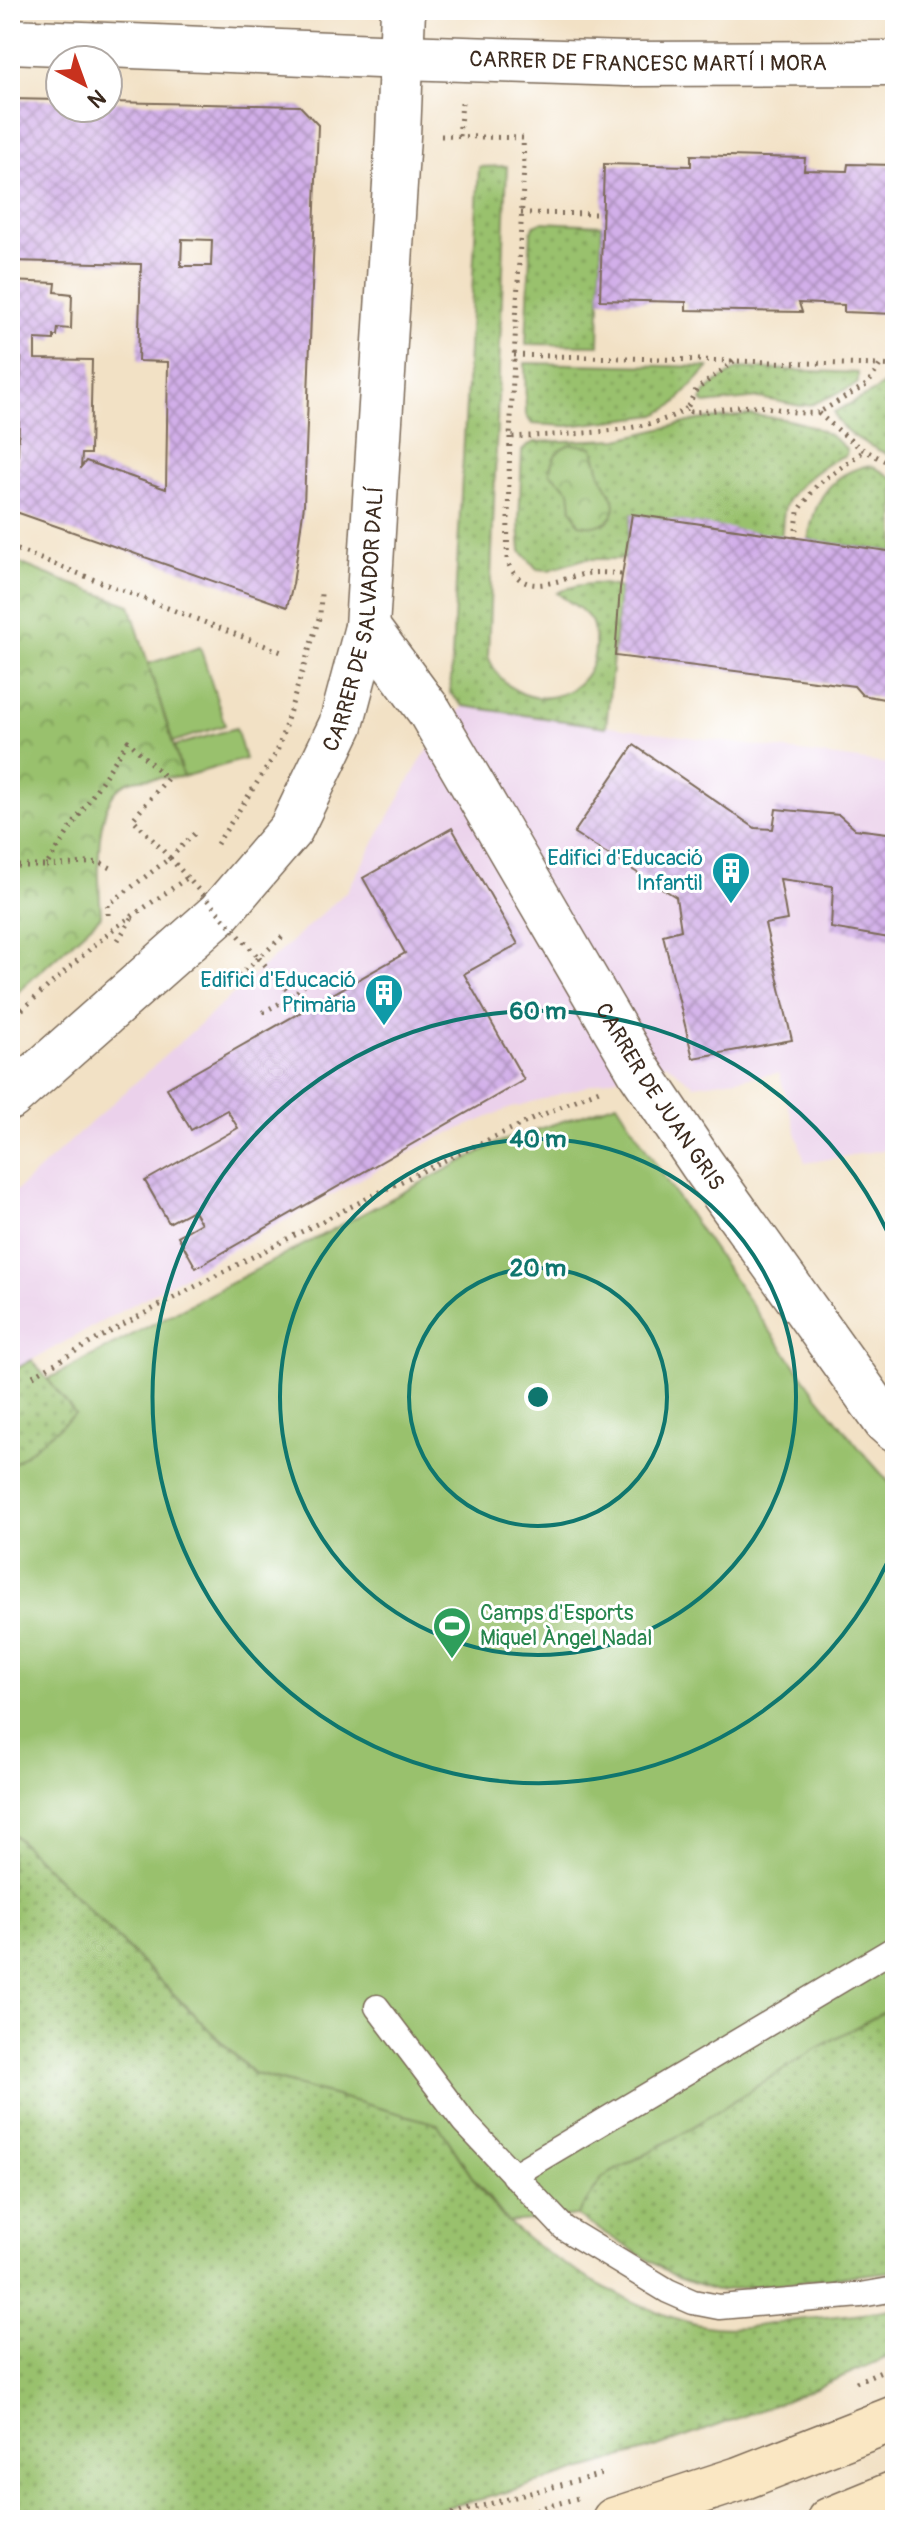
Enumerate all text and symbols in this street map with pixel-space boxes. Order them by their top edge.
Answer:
north arrow [44,44,124,124]
street label: CARRER DE FRANCESC MARTÍ I MORA [469,45,827,78]
text: N [82,83,111,114]
street label: CARRER DE SALVADOR DALÍ [316,485,390,756]
place label: Edifici d'Educació Infantil [547,844,703,897]
building icon: Edifici d'Educació Infantil [710,850,752,905]
place label: Edifici d'Educació Primària [200,966,356,1019]
building icon: Edifici d'Educació Primària [363,972,405,1027]
text: 60 m [510,997,566,1026]
street label: CARRER DE JUAN GRIS [589,998,730,1196]
text: 40 m [510,1125,566,1154]
text: 20 m [510,1254,566,1283]
centre of rings [524,1383,552,1411]
place label: Camps d'Esports Miquel Àngel Nadal [480,1599,653,1652]
sports icon: Camps d'Esports Miquel Àngel Nadal [431,1605,473,1660]

